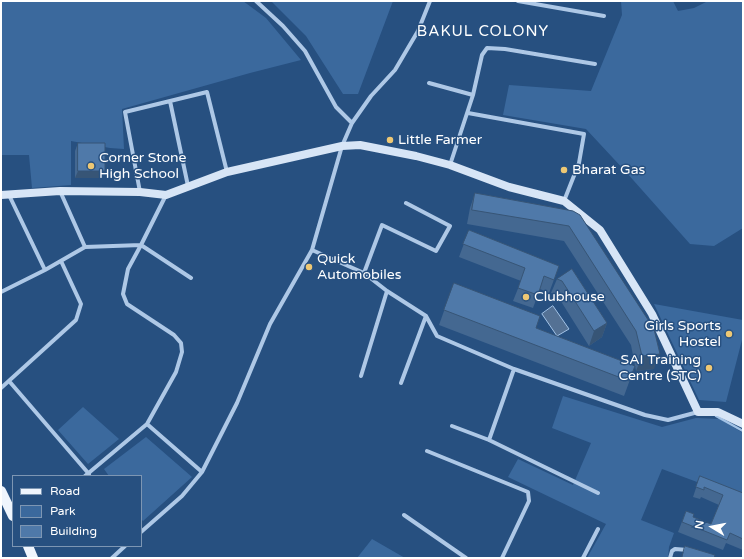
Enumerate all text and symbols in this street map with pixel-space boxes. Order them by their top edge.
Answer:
district label: BAKUL COLONY [417,23,549,41]
place label: Little Farmer [398,132,482,148]
marker: Little Farmer [385,135,395,145]
place label: Corner Stone High School [99,150,186,182]
marker: Corner Stone High School [86,161,96,171]
place label: Bharat Gas [572,162,645,178]
marker: Bharat Gas [559,165,569,175]
place label: Quick Automobiles [317,251,401,284]
marker: Quick Automobiles [304,262,314,272]
place label: Clubhouse [534,289,605,305]
marker: Clubhouse [521,292,531,302]
place label: Girls Sports Hostel [644,318,721,350]
marker: Girls Sports Hostel [724,329,734,339]
place label: SAI Training Centre (STC) [618,352,701,384]
marker: SAI Training Centre (STC) [704,363,714,373]
legend [12,475,142,547]
text: Road [50,484,80,498]
text: Park [50,504,76,518]
north arrow [692,507,732,547]
text: N [693,519,707,530]
text: Building [50,524,97,538]

